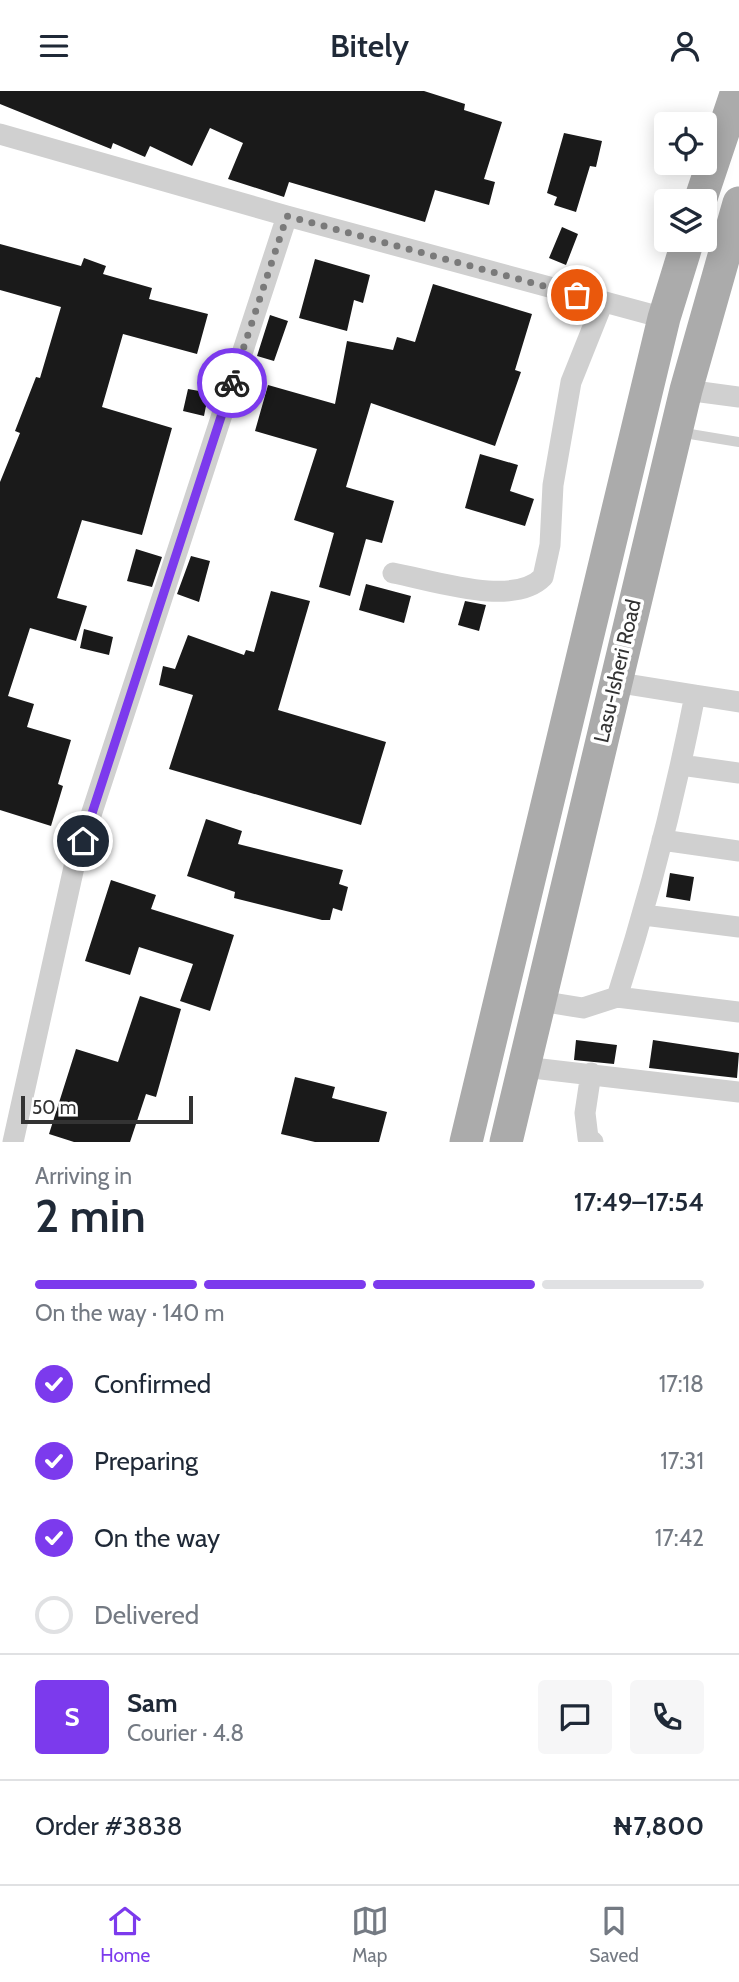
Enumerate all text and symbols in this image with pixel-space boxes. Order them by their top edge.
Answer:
text: Bitely [330,26,409,65]
icon: menu [35,27,73,65]
icon: person [666,27,704,65]
map controls [654,112,717,252]
button: locate [654,112,717,175]
button: layers [654,189,717,252]
pin [547,265,607,325]
icon: bag [558,276,596,314]
courier [197,348,267,418]
icon: bike [213,364,251,402]
street label: Lasu-Isheri Road [588,597,646,745]
pin [53,811,113,871]
icon: home [64,822,102,860]
scale bar [21,1093,192,1125]
text: 50 m [32,1096,76,1119]
text: Arriving in [35,1162,132,1190]
text: 17:49–17:54 [574,1186,704,1218]
text: 2 min [35,1188,146,1244]
text: On the way · 140 m [35,1299,225,1327]
icon: check [35,1365,73,1403]
text: Confirmed [94,1368,211,1400]
text: 17:18 [659,1370,704,1398]
icon: check [35,1442,73,1480]
text: Preparing [94,1445,198,1477]
text: 17:31 [660,1447,704,1475]
icon: check [35,1519,73,1557]
text: On the way [94,1522,220,1554]
text: 17:42 [655,1524,704,1552]
text: Delivered [94,1599,199,1631]
button: chat [538,1680,612,1754]
button: phone [630,1680,704,1754]
text: Sam [127,1687,178,1719]
text: S [64,1701,80,1733]
text: Courier · 4.8 [127,1719,244,1747]
text: Order #3838 [35,1810,182,1842]
text: ₦7,800 [612,1810,704,1842]
tab: Home [100,1902,150,1967]
tab: Map [351,1902,389,1967]
tab: Saved [589,1902,639,1967]

